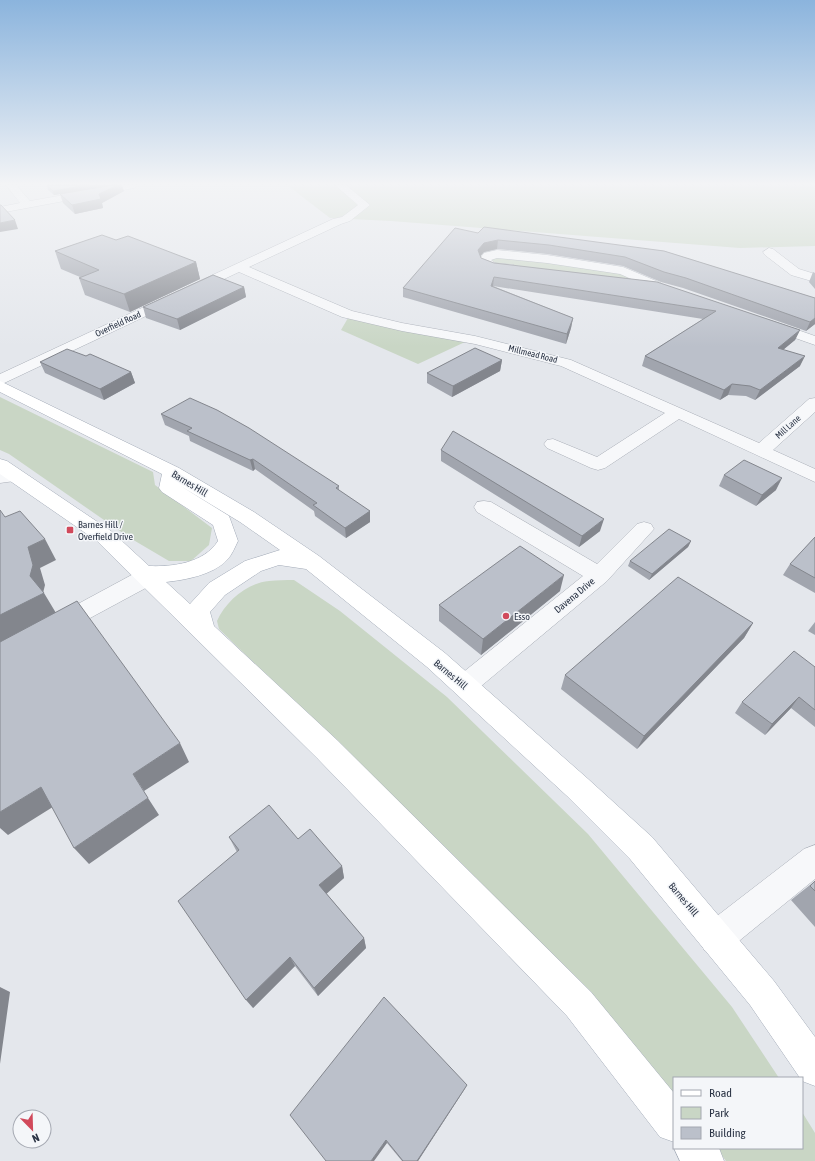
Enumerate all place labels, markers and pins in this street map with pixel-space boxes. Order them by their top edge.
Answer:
place label: Barnes Hill / Overfield Drive [78,519,133,542]
marker: Barnes Hill / Overfield Drive [65,525,75,535]
marker: Esso [501,611,511,621]
place label: Esso [514,611,530,622]

